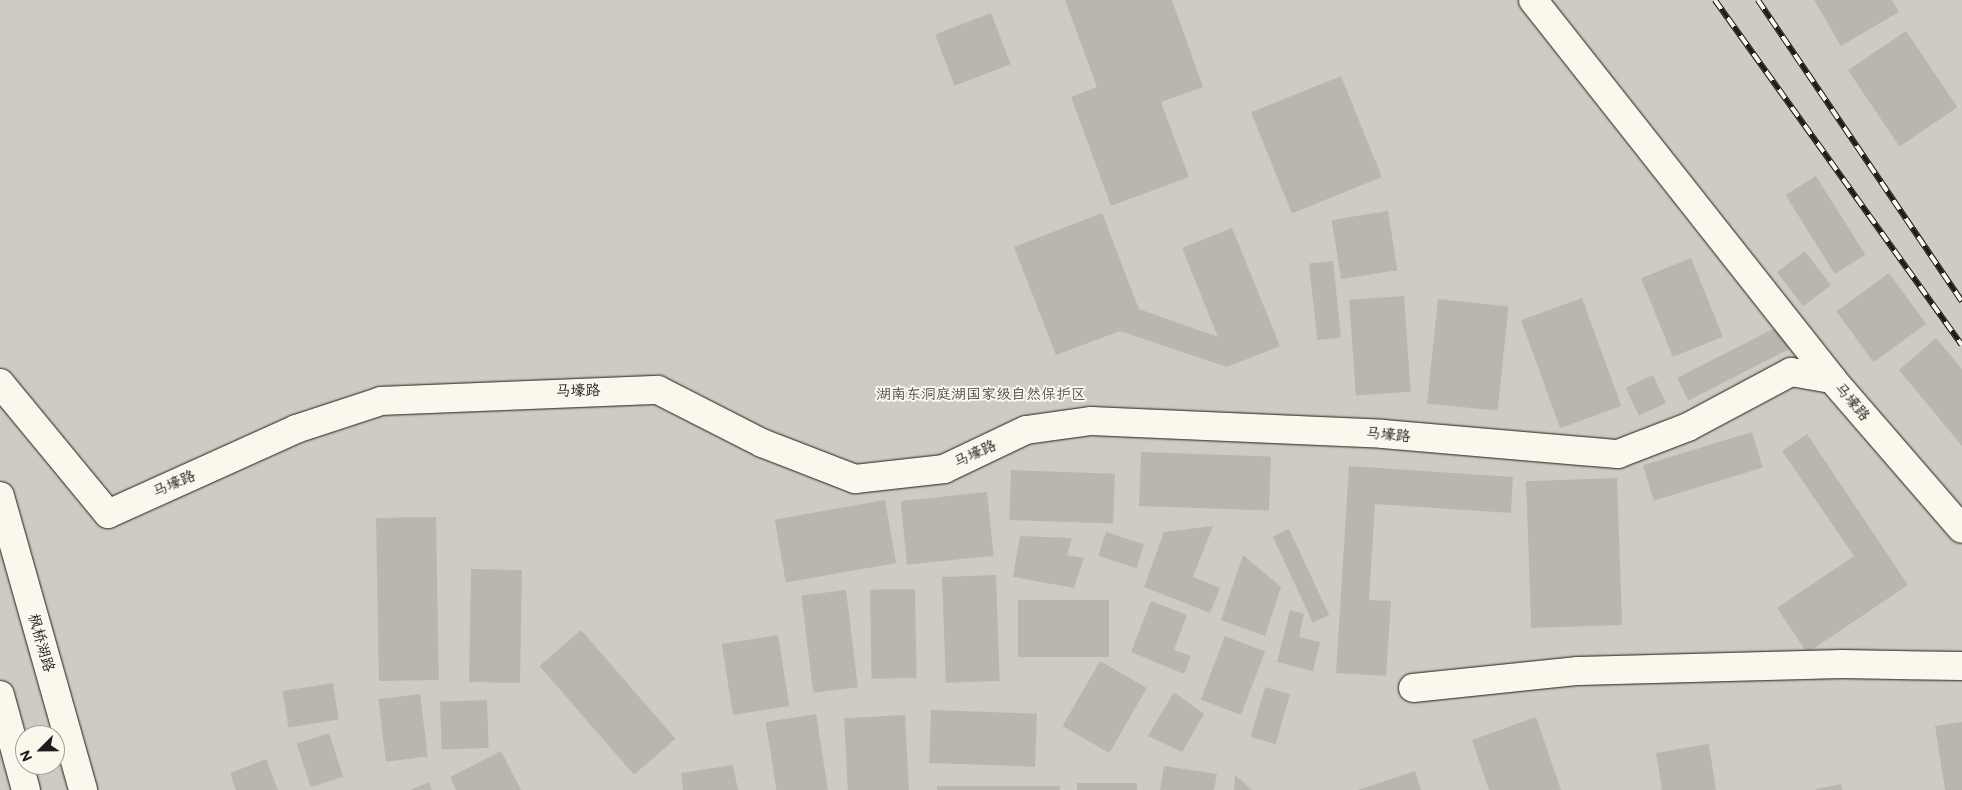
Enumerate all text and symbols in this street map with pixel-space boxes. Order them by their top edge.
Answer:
street label: 马壕路 [1830,379,1874,425]
street label: 马壕路 [555,382,601,400]
park label: 湖南东洞庭湖国家级自然保护区 [876,386,1086,404]
street label: 马壕路 [1365,424,1411,446]
street label: 马壕路 [951,436,999,472]
street label: 马壕路 [150,467,198,501]
street label: 枫桥湖路 [24,612,58,674]
north arrow [15,725,65,775]
text: N [17,748,37,764]

